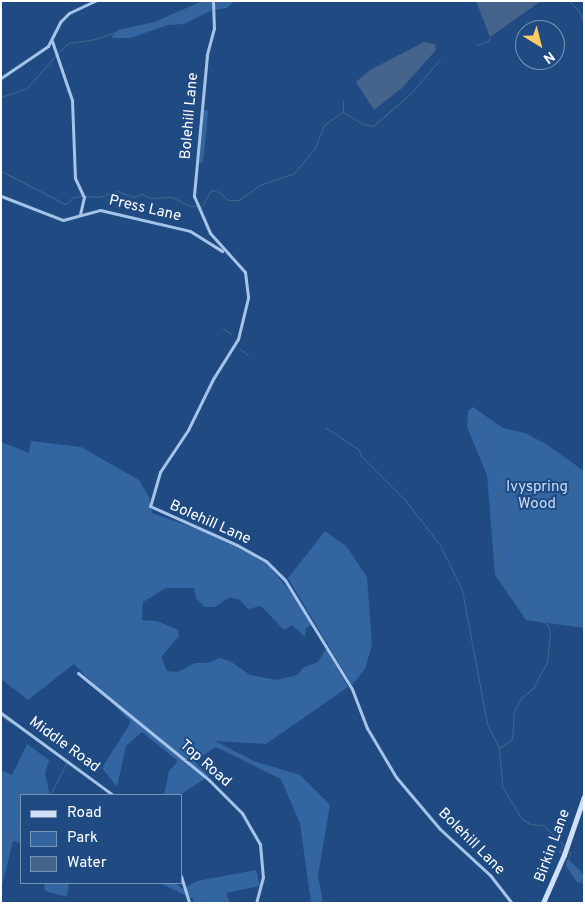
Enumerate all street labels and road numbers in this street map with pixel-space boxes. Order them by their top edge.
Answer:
street label: Bolehill Lane [177,72,203,160]
street label: Press Lane [107,192,183,226]
street label: Bolehill Lane [167,497,253,549]
street label: Middle Road [25,713,103,777]
street label: Top Road [176,737,234,791]
street label: Bolehill Lane [434,805,508,879]
street label: Birkin Lane [531,807,575,885]

